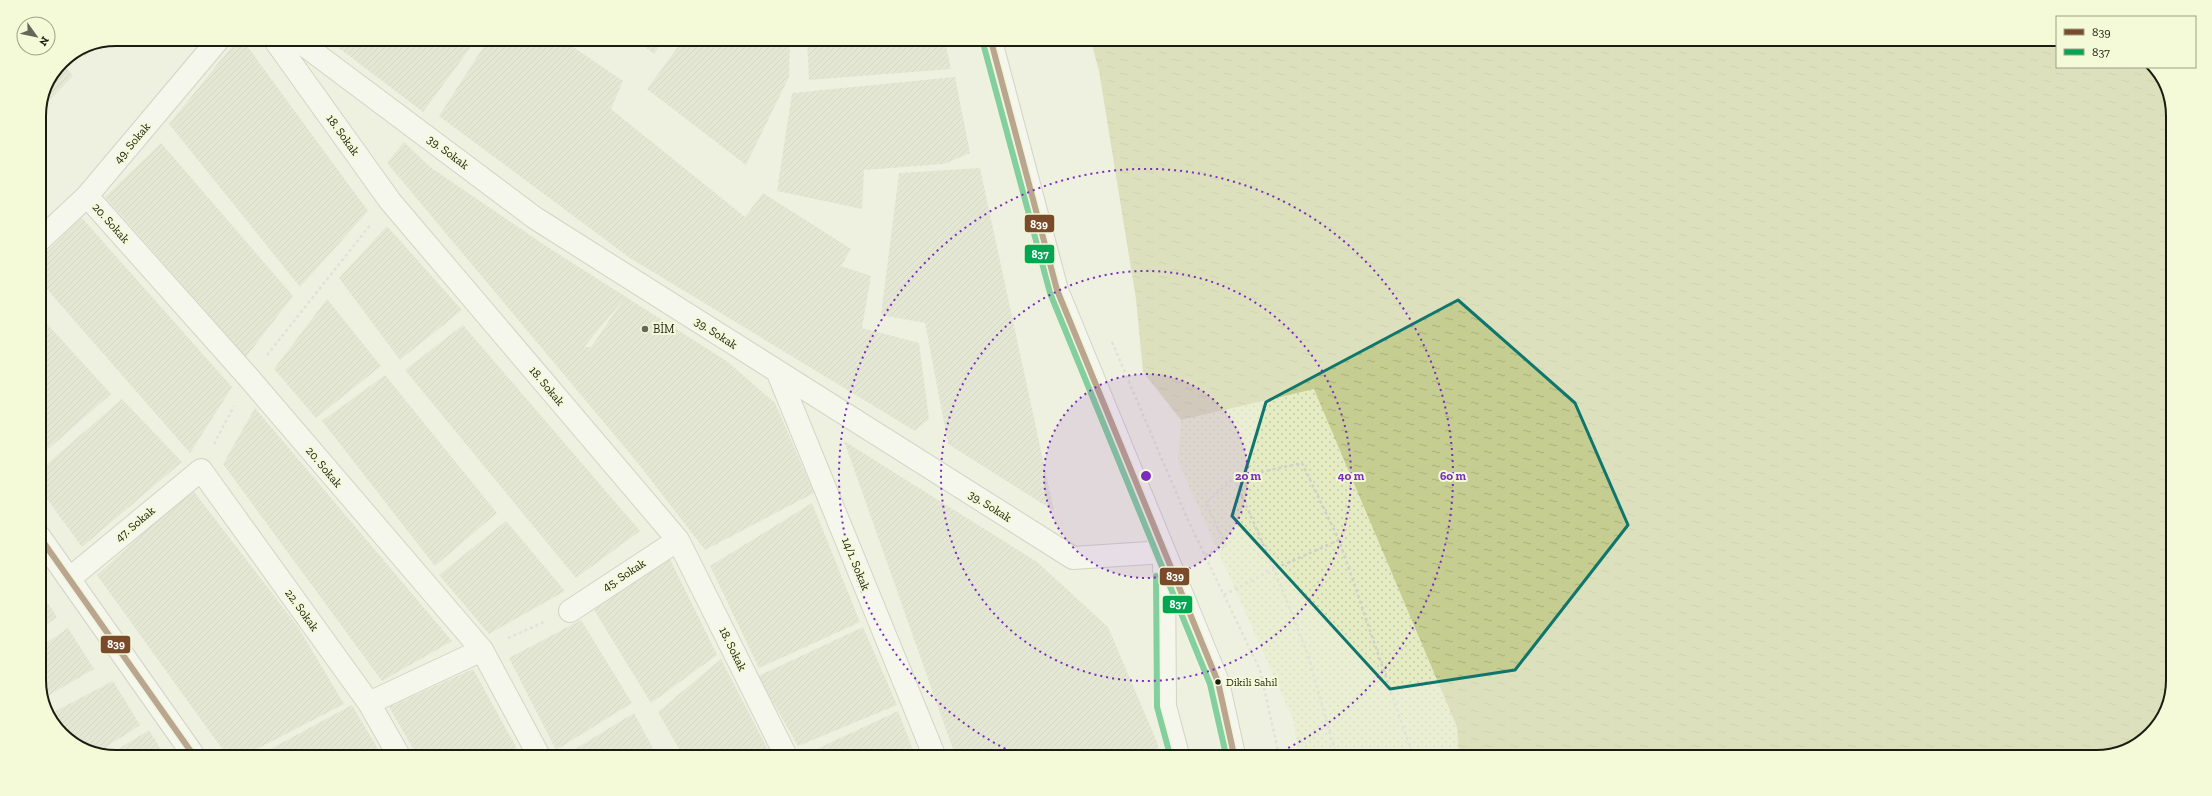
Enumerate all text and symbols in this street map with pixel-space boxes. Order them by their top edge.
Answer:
north arrow [16,16,56,56]
legend [2056,16,2196,68]
text: 839 [2092,25,2111,39]
text: N [36,34,52,49]
text: 837 [2092,45,2110,59]
street label: 18. Sokak [324,112,363,159]
street label: 49. Sokak [111,119,154,166]
street label: 39. Sokak [424,132,472,173]
street label: 20. Sokak [89,200,133,246]
line badge: 839 [1024,214,1055,233]
text: 839 [1030,218,1048,231]
line badge: 837 [1024,244,1055,264]
text: 837 [1031,248,1049,261]
street label: 39. Sokak [692,314,741,352]
place label: BİM [653,322,675,336]
marker: BİM [640,324,650,334]
street label: 18. Sokak [527,363,568,409]
street label: 20. Sokak [303,444,346,491]
centre of rings [1139,469,1153,483]
text: 20 m [1235,469,1262,483]
text: 40 m [1338,469,1365,483]
text: 60 m [1440,469,1467,483]
street label: 39. Sokak [966,487,1015,525]
street label: 47. Sokak [112,503,158,545]
street label: 14/1. Sokak [839,535,873,593]
street label: 45. Sokak [600,555,649,594]
line badge: 839 [1159,567,1190,586]
text: 839 [1166,570,1184,583]
street label: 22. Sokak [282,586,322,634]
line badge: 837 [1162,595,1193,614]
text: 837 [1169,598,1187,611]
street label: 18. Sokak [716,625,750,674]
line badge: 839 [100,635,131,654]
text: 839 [107,638,125,651]
place label: Dikili Sahil [1226,676,1278,689]
marker: Dikili Sahil [1213,677,1223,687]

